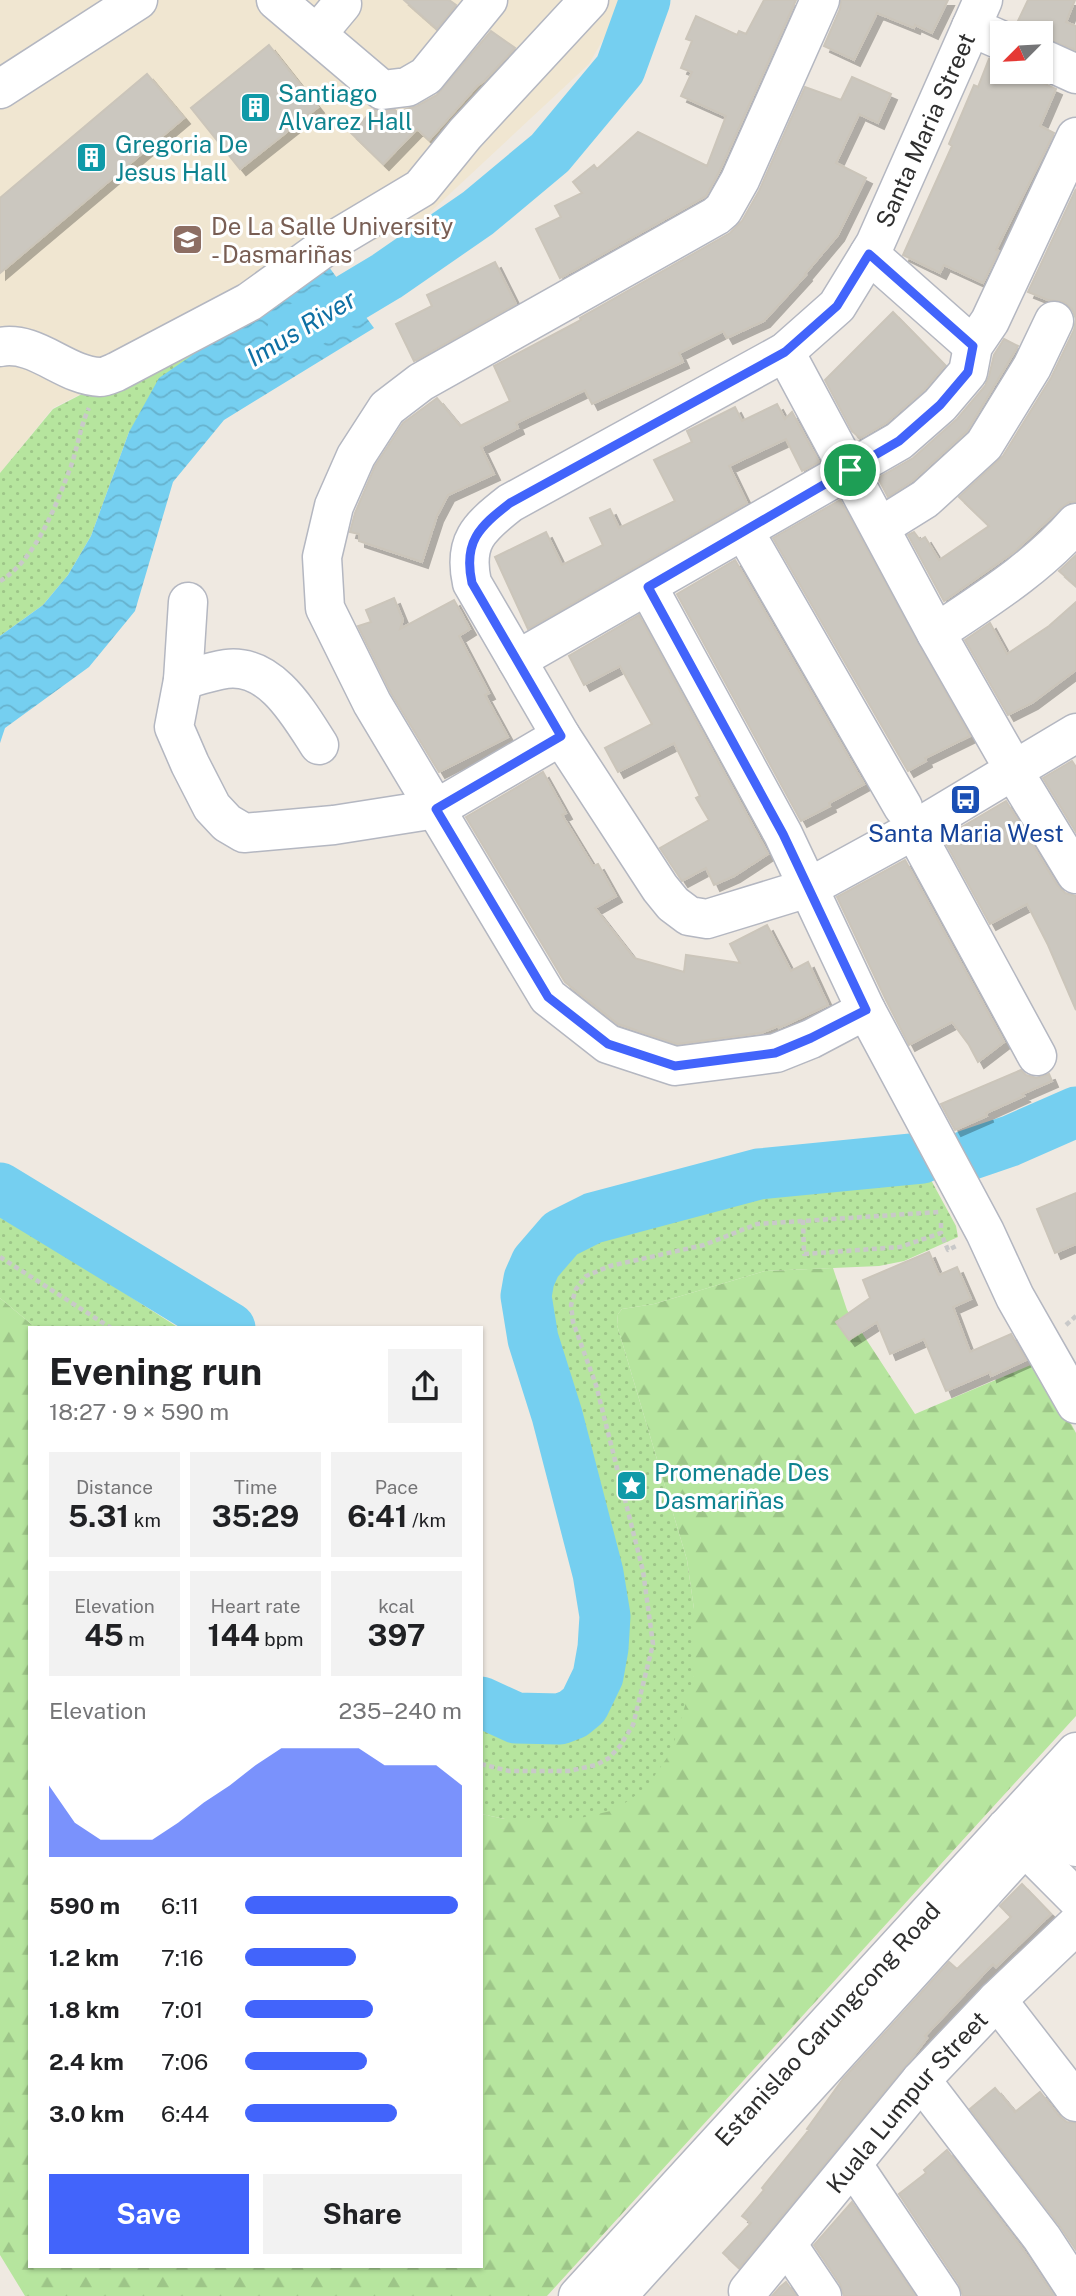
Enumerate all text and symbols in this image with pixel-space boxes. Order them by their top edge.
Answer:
north arrow [990,21,1054,84]
map controls [990,21,1053,84]
street label: Santa Maria Street [870,28,980,232]
place label: Santiago Alvarez Hall [278,79,413,135]
building icon: Santiago Alvarez Hall [238,90,272,124]
place label: Gregoria De Jesus Hall [115,130,248,186]
building icon: Gregoria De Jesus Hall [75,141,109,175]
place label: De La Salle University - Dasmariñas [211,212,453,268]
school or university icon: De La Salle University - Dasmariñas [171,223,205,257]
water label: Imus River [241,283,361,373]
pin [820,440,880,500]
icon: arrive [831,451,869,489]
bus stop icon: Santa Maria West [949,782,983,816]
place label: Santa Maria West [868,819,1064,847]
text: Evening run [49,1349,262,1394]
button: share [388,1349,462,1423]
text: 18:27 · 9 × 590 m [49,1398,229,1425]
place label: Promenade Des Dasmariñas [654,1458,829,1514]
place icon: Promenade Des Dasmariñas [614,1469,648,1503]
text: Distance [76,1476,153,1498]
text: Time [234,1476,277,1498]
text: Pace [375,1476,418,1498]
text: 5.31 [68,1498,129,1534]
text: 35:29 [212,1498,299,1534]
text: 6:41 [347,1498,407,1534]
text: km [129,1509,161,1531]
text: /km [407,1509,446,1531]
text: Elevation [74,1595,155,1617]
text: Heart rate [211,1595,300,1617]
text: kcal [378,1595,415,1617]
text: 45 [84,1617,124,1653]
text: 144 [208,1617,260,1653]
text: 397 [368,1617,425,1653]
text: m [124,1628,145,1650]
text: bpm [260,1628,303,1650]
text: Elevation [49,1697,147,1724]
text: 235–240 m [339,1697,462,1724]
text: 590 m [49,1892,120,1919]
text: 6:11 [161,1892,199,1919]
street label: Estanislao Carungcong Road [709,1896,946,2151]
text: 1.2 km [49,1944,119,1971]
text: 7:16 [161,1944,204,1971]
text: 1.8 km [49,1996,120,2023]
text: 7:01 [161,1996,203,2023]
street label: Kuala Lumpur Street [820,2005,993,2198]
text: 2.4 km [49,2048,124,2075]
text: 7:06 [161,2048,208,2075]
text: 3.0 km [49,2100,124,2127]
text: 6:44 [161,2100,209,2127]
button: Save [49,2174,249,2254]
button: Share [263,2174,462,2254]

